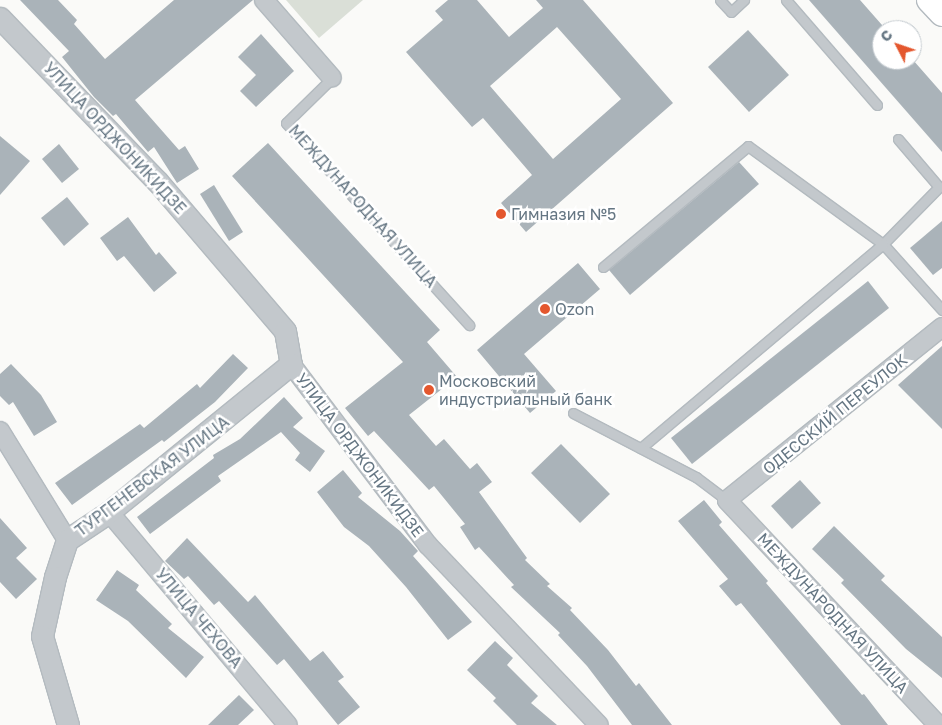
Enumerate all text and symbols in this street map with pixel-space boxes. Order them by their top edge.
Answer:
north arrow [872,20,922,70]
text: С [876,26,896,45]
street label: УЛИЦА ОРДЖОНИКИДЗЕ [40,58,190,218]
street label: МЕЖДУНАРОДНАЯ УЛИЦА [285,121,441,291]
place label: Гимназия №5 [511,204,616,224]
marker: Гимназия №5 [495,208,507,220]
place label: Ozon [555,299,594,319]
marker: Ozon [539,303,551,315]
street label: ОДЕССКИЙ ПЕРЕУЛОК [759,350,911,478]
street label: УЛИЦА ОРДЖОНИКИДЗЕ [292,369,428,541]
place label: Московский индустриальный банк [439,371,612,409]
marker: Московский индустриальный банк [423,384,435,396]
street label: ТУРГЕНЕВСКАЯ УЛИЦА [71,412,233,540]
street label: МЕЖДУНАРОДНАЯ УЛИЦА [754,529,912,697]
street label: УЛИЦА ЧЕХОВА [152,564,246,672]

